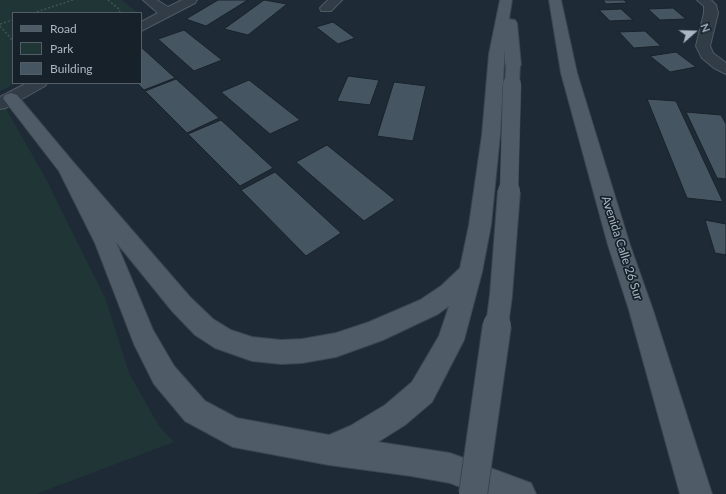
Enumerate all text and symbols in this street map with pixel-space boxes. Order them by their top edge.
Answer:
legend [12,12,142,84]
north arrow [674,12,714,52]
text: Road [50,21,77,36]
text: N [698,22,713,34]
text: Park [50,41,73,56]
text: Building [50,61,93,76]
street label: Avenida Calle 26 Sur [598,194,646,302]

